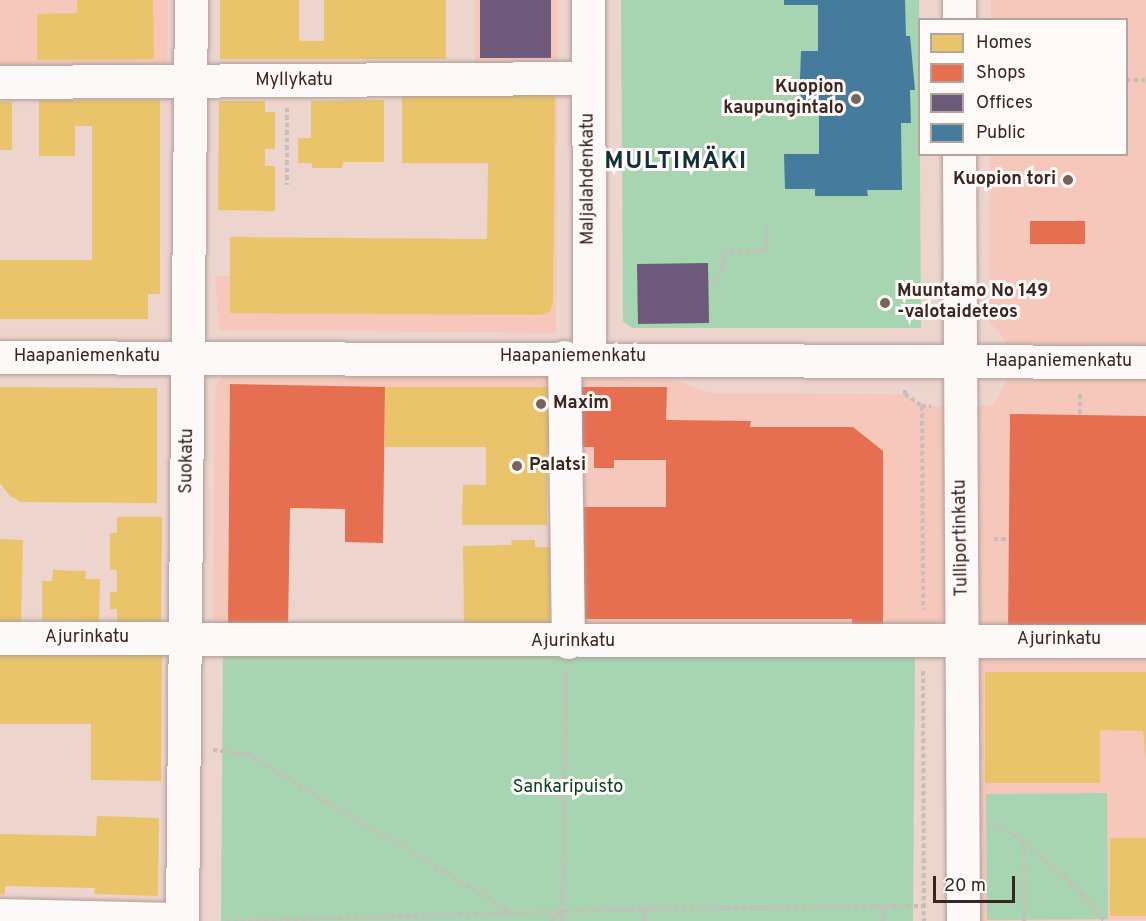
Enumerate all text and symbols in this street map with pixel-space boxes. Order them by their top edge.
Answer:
legend [918,18,1128,156]
text: Homes [976,32,1032,55]
text: Shops [976,62,1026,85]
street label: Myllykatu [255,70,333,92]
place label: Kuopion kaupungintalo [723,78,844,121]
marker: Kuopion kaupungintalo [849,92,863,106]
text: Offices [976,92,1033,115]
street label: Maljalahdenkatu [578,113,600,245]
text: Public [976,122,1026,145]
district label: MULTIMÄKI [604,149,748,177]
place label: Kuopion tori [953,169,1056,191]
marker: Kuopion tori [1061,173,1075,187]
place label: Muuntamo No 149 -valotaideteos [897,282,1048,324]
marker: Muuntamo No 149 -valotaideteos [878,296,892,310]
street label: Haapaniemenkatu [14,346,160,368]
street label: Haapaniemenkatu [500,346,646,368]
street label: Haapaniemenkatu [986,351,1132,373]
place label: Maxim [553,393,609,415]
marker: Maxim [534,397,548,411]
street label: Suokatu [177,428,199,494]
place label: Palatsi [529,455,586,477]
marker: Palatsi [510,459,524,473]
street label: Tulliportinkatu [950,479,974,597]
street label: Ajurinkatu [45,627,129,649]
street label: Ajurinkatu [1017,629,1101,651]
street label: Ajurinkatu [531,631,615,653]
park label: Sankaripuisto [513,777,623,799]
scale bar [936,864,1018,902]
text: 20 m [944,875,986,898]

